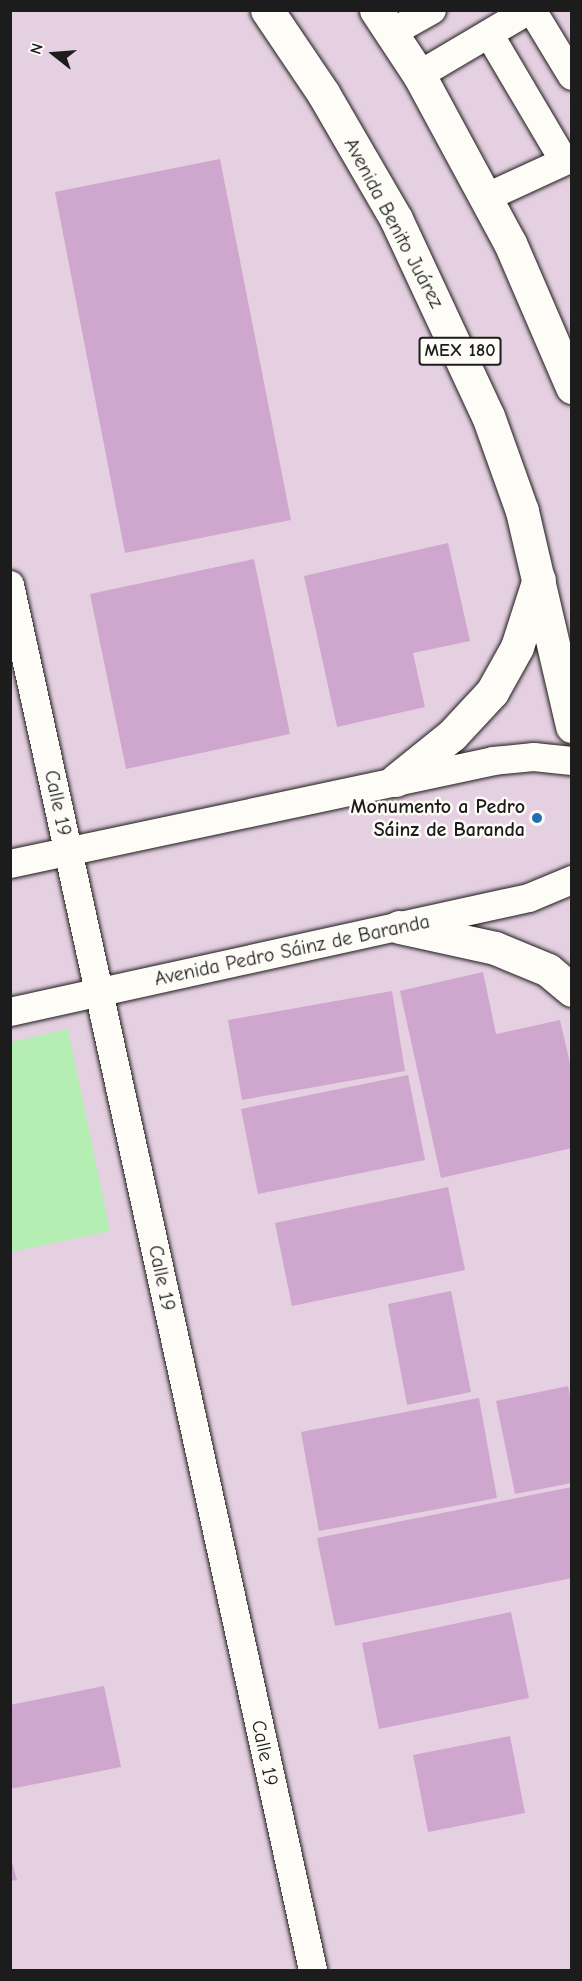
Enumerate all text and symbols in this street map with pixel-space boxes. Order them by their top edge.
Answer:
north arrow [24,24,84,84]
text: N [27,41,47,56]
street label: Avenida Benito Juárez [339,134,449,312]
road number: MEX 180 [418,336,502,366]
street label: Calle 19 [39,768,77,838]
place label: Monumento a Pedro Sáinz de Baranda [350,795,525,842]
marker: Monumento a Pedro Sáinz de Baranda [530,811,544,825]
street label: Avenida Pedro Sáinz de Baranda [152,909,432,991]
street label: Calle 19 [143,1243,181,1313]
street label: Calle 19 [246,1718,284,1788]

